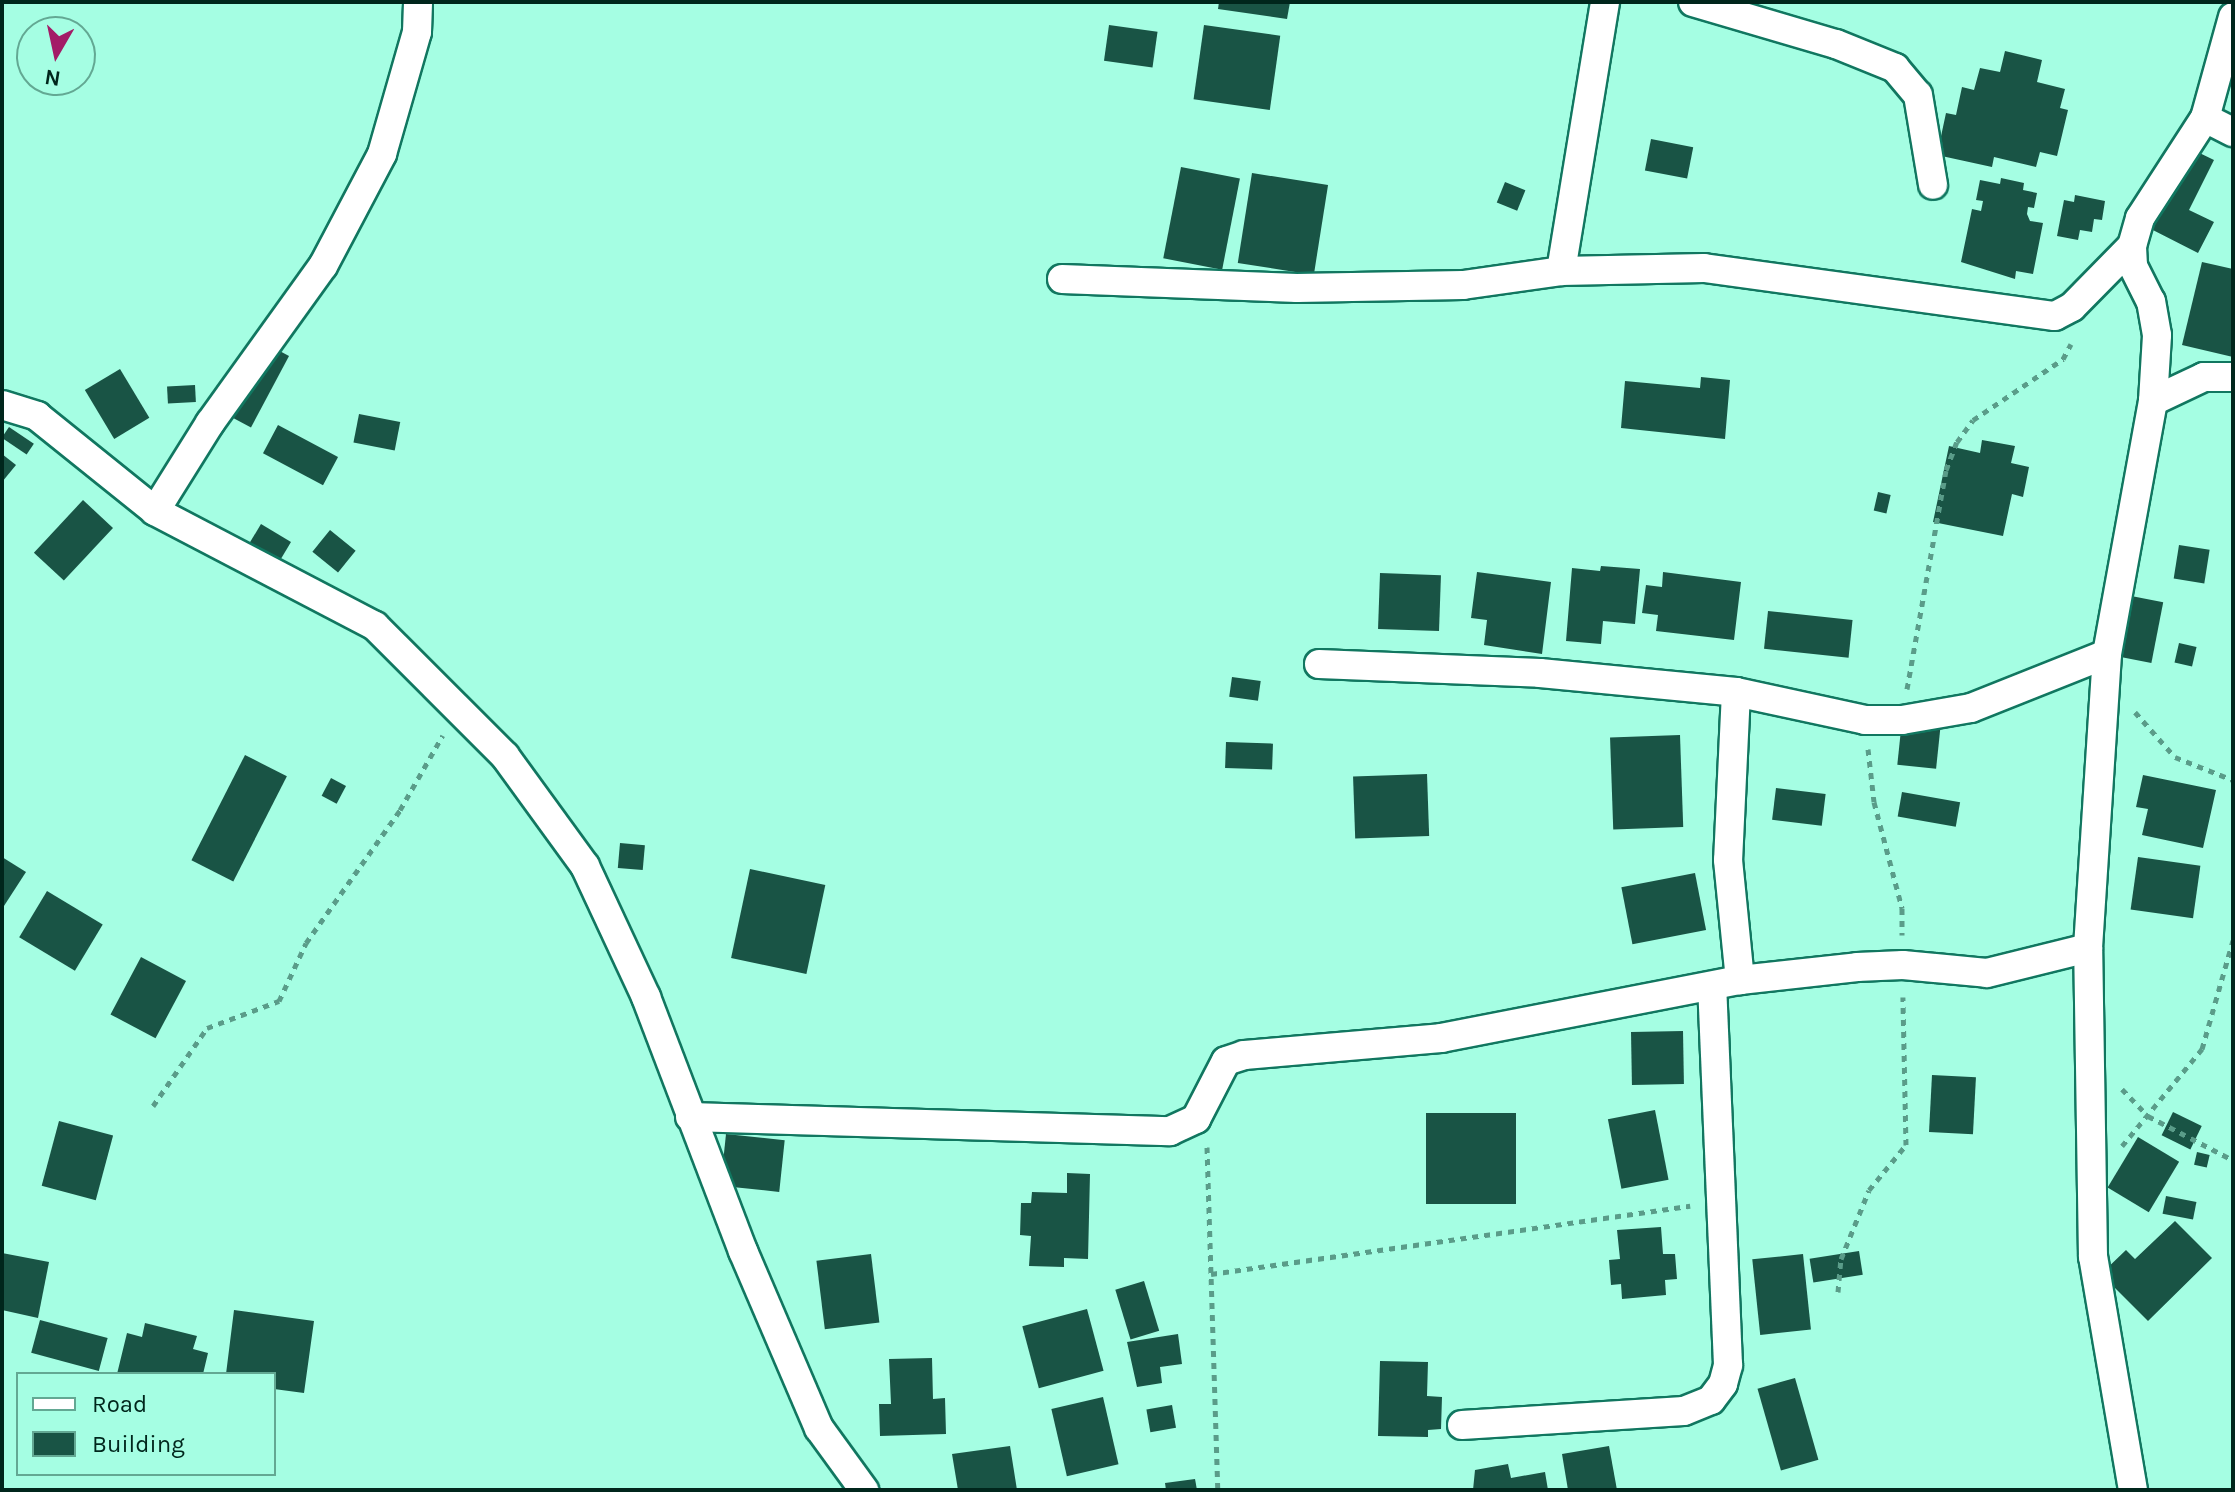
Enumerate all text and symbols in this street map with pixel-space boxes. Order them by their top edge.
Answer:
north arrow [16,16,96,96]
text: N [43,64,62,92]
legend [16,1372,276,1476]
text: Road [92,1390,147,1418]
text: Building [92,1430,185,1458]

